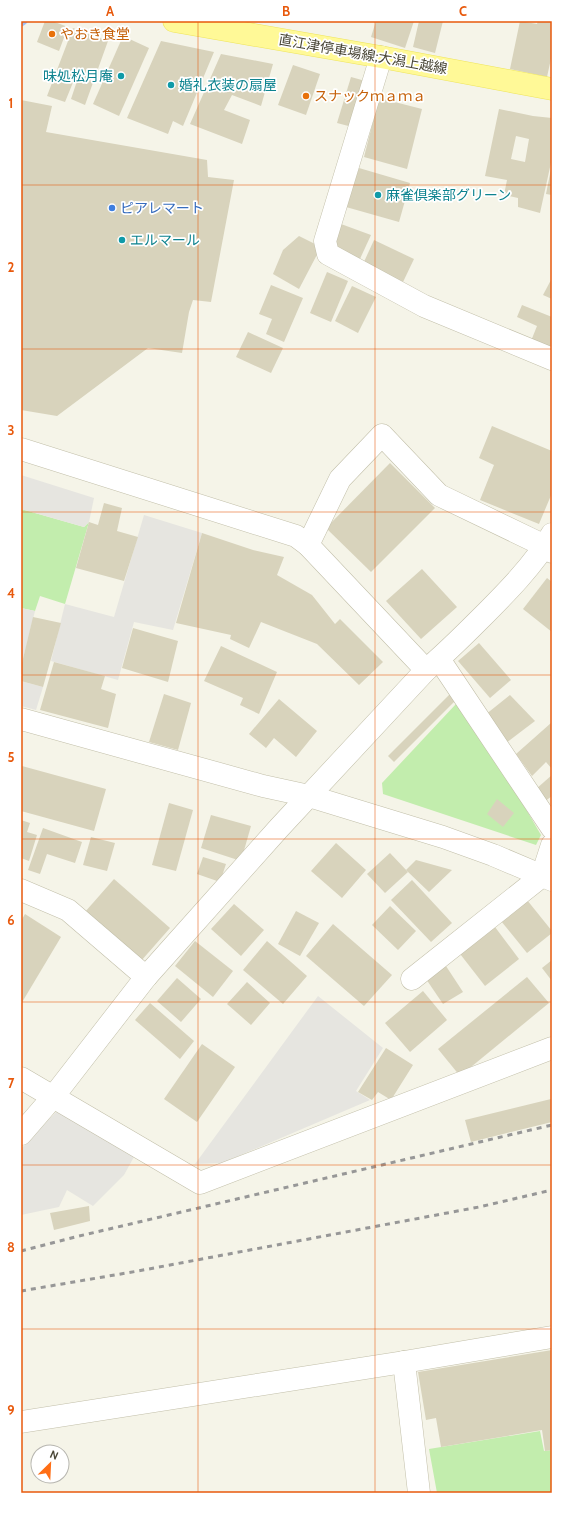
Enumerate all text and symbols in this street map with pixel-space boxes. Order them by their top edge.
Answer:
text: A [106,3,115,19]
text: B [282,3,290,19]
text: C [459,3,467,19]
place label: やおき食堂 [60,25,130,43]
marker: やおき食堂 [47,29,57,39]
street label: 直江津停車場線;大潟上越線 [277,30,449,78]
place label: 味処松月庵 [43,67,113,85]
marker: 味処松月庵 [116,71,126,81]
place label: 婚礼衣装の扇屋 [179,76,277,94]
marker: 婚礼衣装の扇屋 [166,80,176,90]
place label: スナックｍａｍａ [314,87,426,105]
marker: スナックｍａｍａ [301,91,311,101]
text: 1 [9,95,13,111]
place label: 麻雀倶楽部グリーン [386,186,511,204]
marker: 麻雀倶楽部グリーン [373,190,383,200]
place label: ピアレマート [120,199,204,217]
marker: ピアレマート [107,203,117,213]
place label: エルマール [130,231,200,249]
marker: エルマール [117,235,127,245]
text: 2 [8,259,15,275]
text: 3 [7,422,15,438]
text: 4 [7,585,15,601]
text: 5 [8,749,15,765]
text: 6 [7,912,15,928]
text: 7 [8,1075,15,1091]
text: 8 [7,1239,15,1255]
text: 9 [7,1402,15,1418]
north arrow [30,1444,70,1484]
text: N [48,1447,60,1463]

